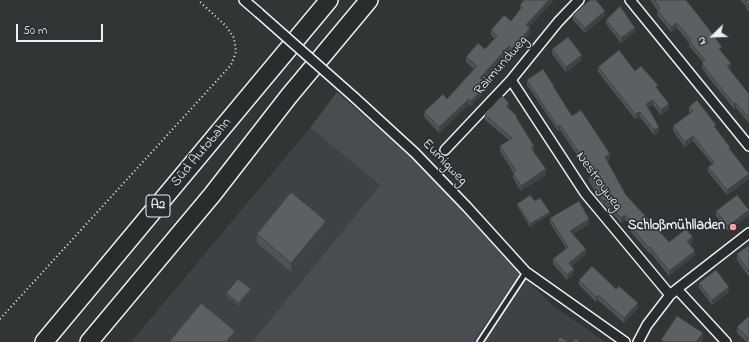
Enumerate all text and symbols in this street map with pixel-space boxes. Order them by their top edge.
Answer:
scale bar [18,16,105,42]
north arrow [693,16,733,56]
text: 50 m [23,22,47,40]
street label: Raimundweg [472,33,532,99]
text: N [693,34,711,47]
street label: Süd Autobahn [168,115,236,191]
street label: Eumigweg [418,136,470,190]
street label: Nestroyweg [571,149,625,215]
road number: A2 [146,195,170,217]
place label: Schloßmühlladen [628,219,725,235]
marker: Schloßmühlladen [728,222,738,232]

